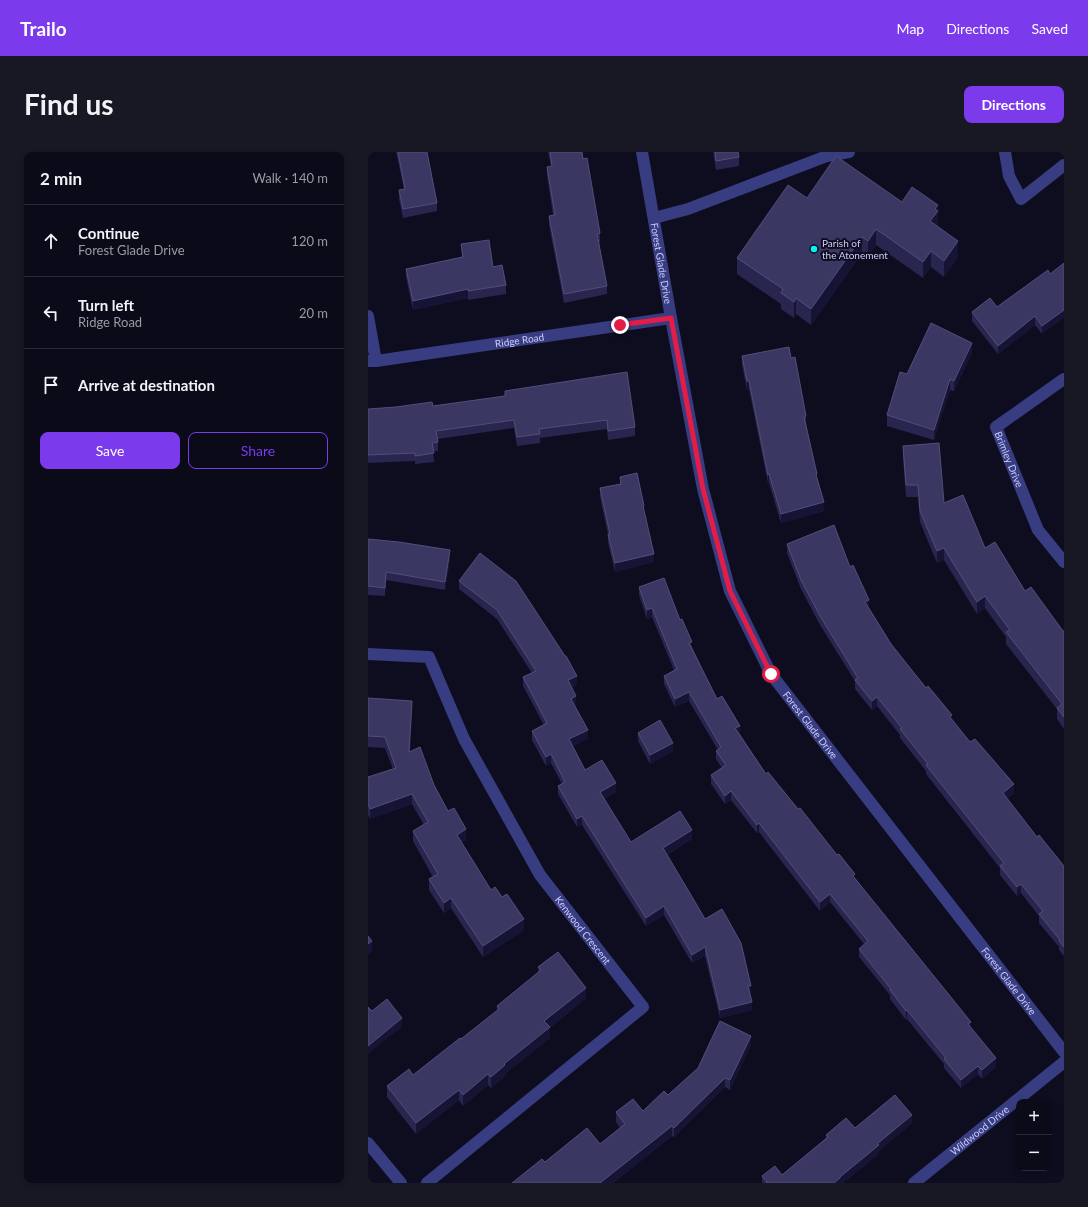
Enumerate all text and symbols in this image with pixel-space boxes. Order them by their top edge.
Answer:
text: Trailo [20,17,67,40]
text: Map [897,20,924,37]
text: Directions [946,20,1009,37]
text: Saved [1031,20,1068,37]
button: Directions [964,86,1064,123]
text: Find us [24,87,114,121]
text: 2 min [40,168,82,189]
text: Walk · 140 m [252,170,328,186]
street label: Forest Glade Drive [648,222,674,305]
text: Continue [78,224,139,242]
icon: ahead [40,230,62,252]
text: 120 m [291,233,328,249]
place label: Parish of the Atonement [822,237,888,261]
text: Forest Glade Drive [78,242,185,258]
marker: Parish of the Atonement [809,244,819,254]
text: Turn left [78,296,134,314]
icon: left [40,302,62,324]
text: 20 m [299,305,328,321]
text: Ridge Road [78,314,142,330]
route end [611,316,629,334]
street label: Ridge Road [494,331,545,350]
icon: arrive [40,374,62,396]
text: Arrive at destination [78,376,215,394]
street label: Brimley Drive [992,429,1026,489]
button: Save [40,432,180,469]
button: Share [188,432,328,469]
route start [762,665,780,683]
street label: Forest Glade Drive [781,689,840,761]
street label: Kenwood Crescent [553,894,614,967]
street label: Forest Glade Drive [979,945,1039,1017]
map controls [1016,1099,1052,1171]
button: + [1016,1099,1052,1135]
street label: Wildwood Drive [948,1103,1011,1158]
button: − [1016,1135,1052,1171]

